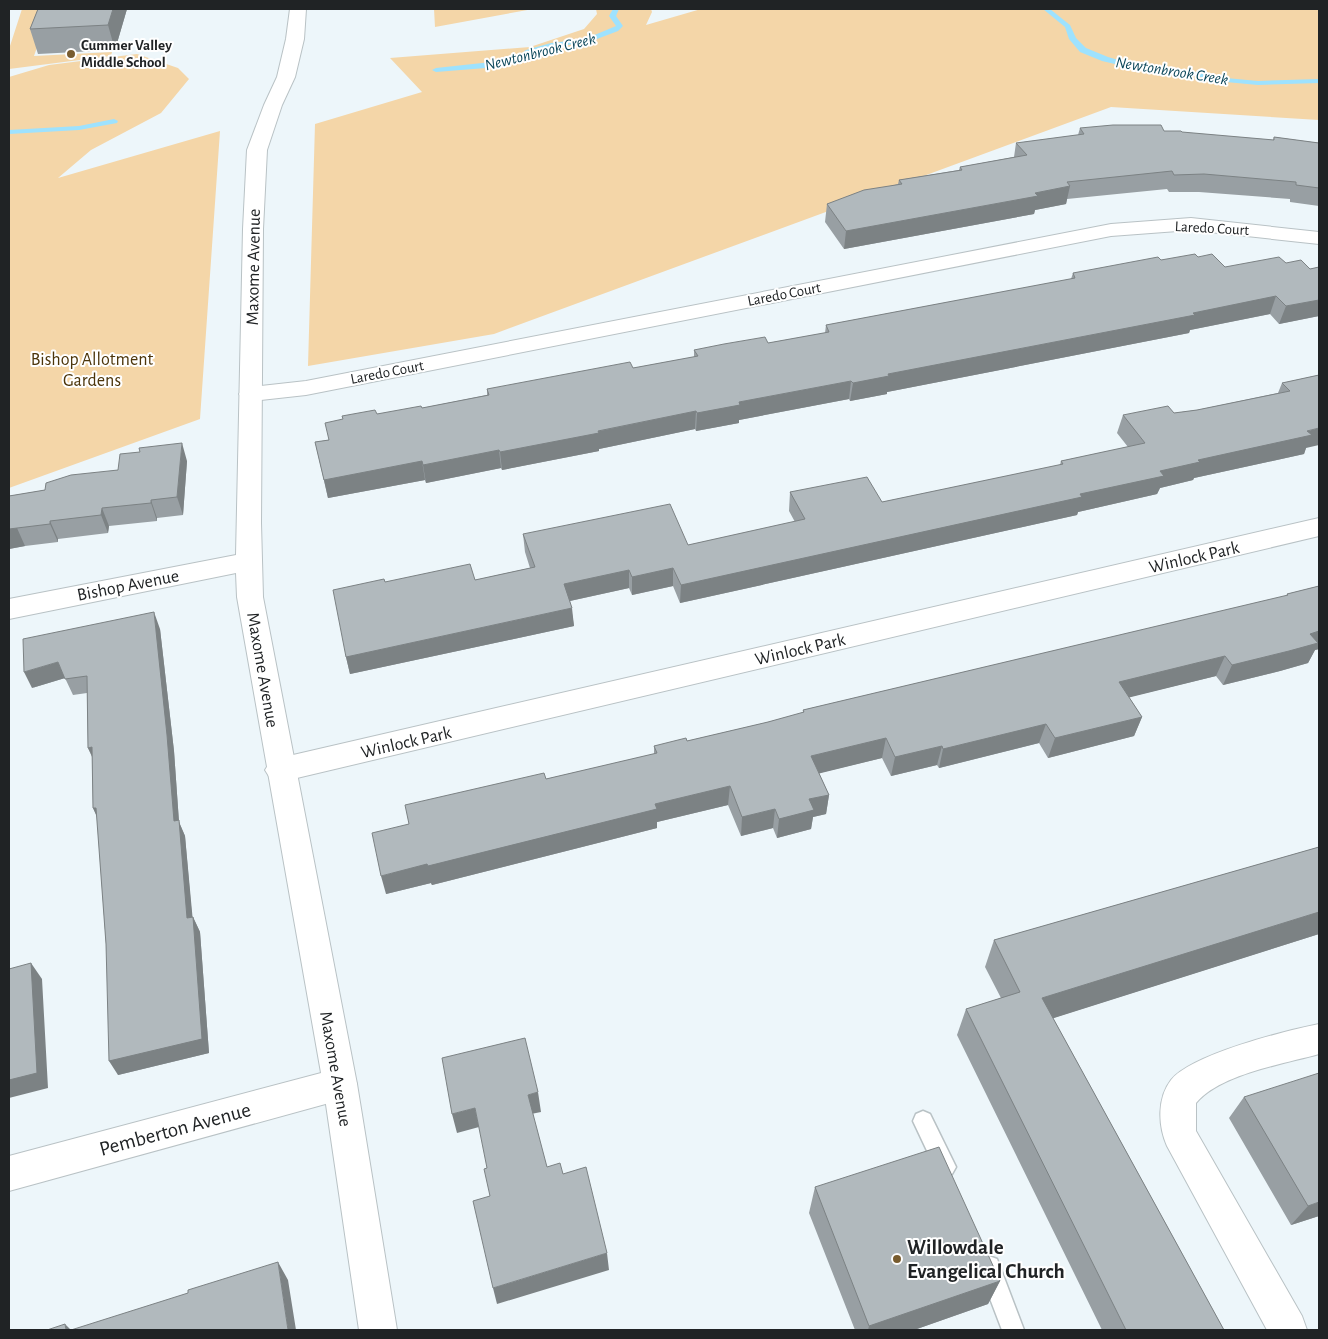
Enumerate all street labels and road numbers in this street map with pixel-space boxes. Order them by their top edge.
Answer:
street label: Maxome Avenue [244,209,264,326]
street label: Laredo Court [1174,219,1250,238]
street label: Laredo Court [746,280,822,309]
street label: Laredo Court [349,358,425,387]
street label: Winlock Park [1147,539,1242,577]
street label: Bishop Avenue [76,567,181,605]
street label: Maxome Avenue [243,611,281,729]
street label: Winlock Park [753,631,848,669]
street label: Winlock Park [359,724,454,762]
street label: Maxome Avenue [316,1010,354,1128]
street label: Pemberton Avenue [97,1099,253,1160]

